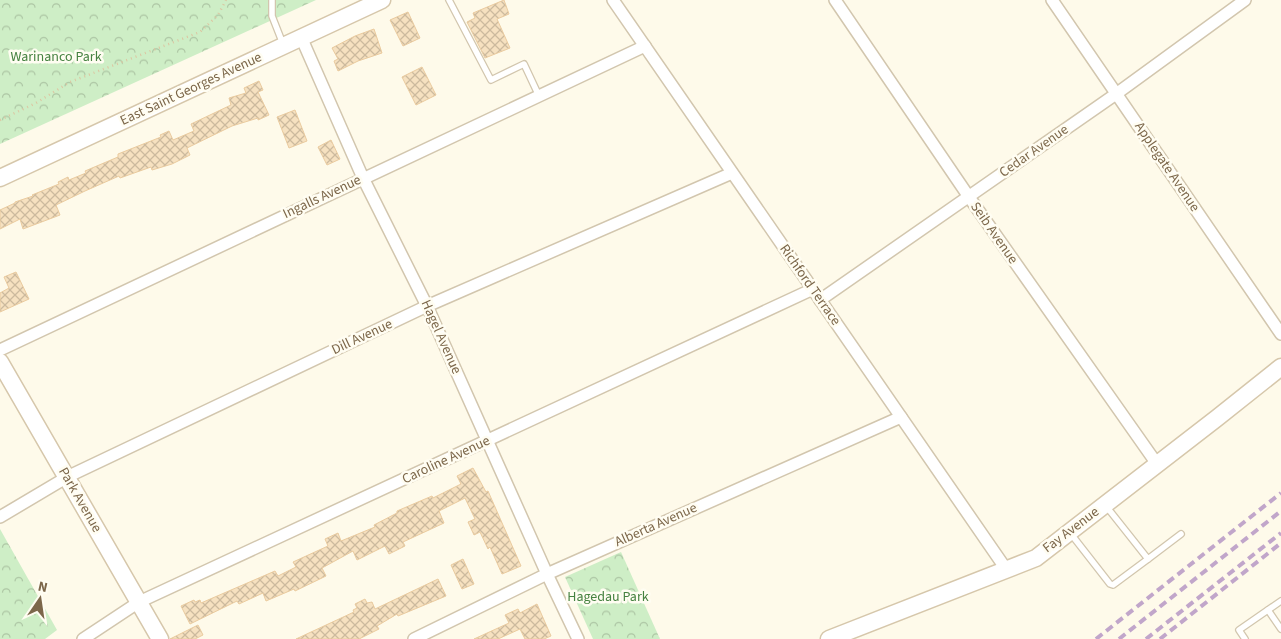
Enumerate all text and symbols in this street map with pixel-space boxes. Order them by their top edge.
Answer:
park label: Warinanco Park [10,47,102,67]
street label: East Saint Georges Avenue [117,47,265,131]
street label: Applegate Avenue [1129,118,1205,216]
street label: Cedar Avenue [995,120,1073,182]
street label: Ingalls Avenue [280,170,364,224]
street label: Seib Avenue [965,198,1023,268]
street label: Richford Terrace [774,240,846,330]
street label: Hagel Avenue [416,297,466,377]
street label: Dill Avenue [328,314,396,360]
street label: Caroline Avenue [399,431,493,489]
street label: Park Avenue [53,464,107,536]
street label: Alberta Avenue [612,498,700,552]
street label: Fay Avenue [1039,502,1103,558]
north arrow [15,574,65,624]
text: N [36,577,49,598]
park label: Hagedau Park [567,587,649,607]

